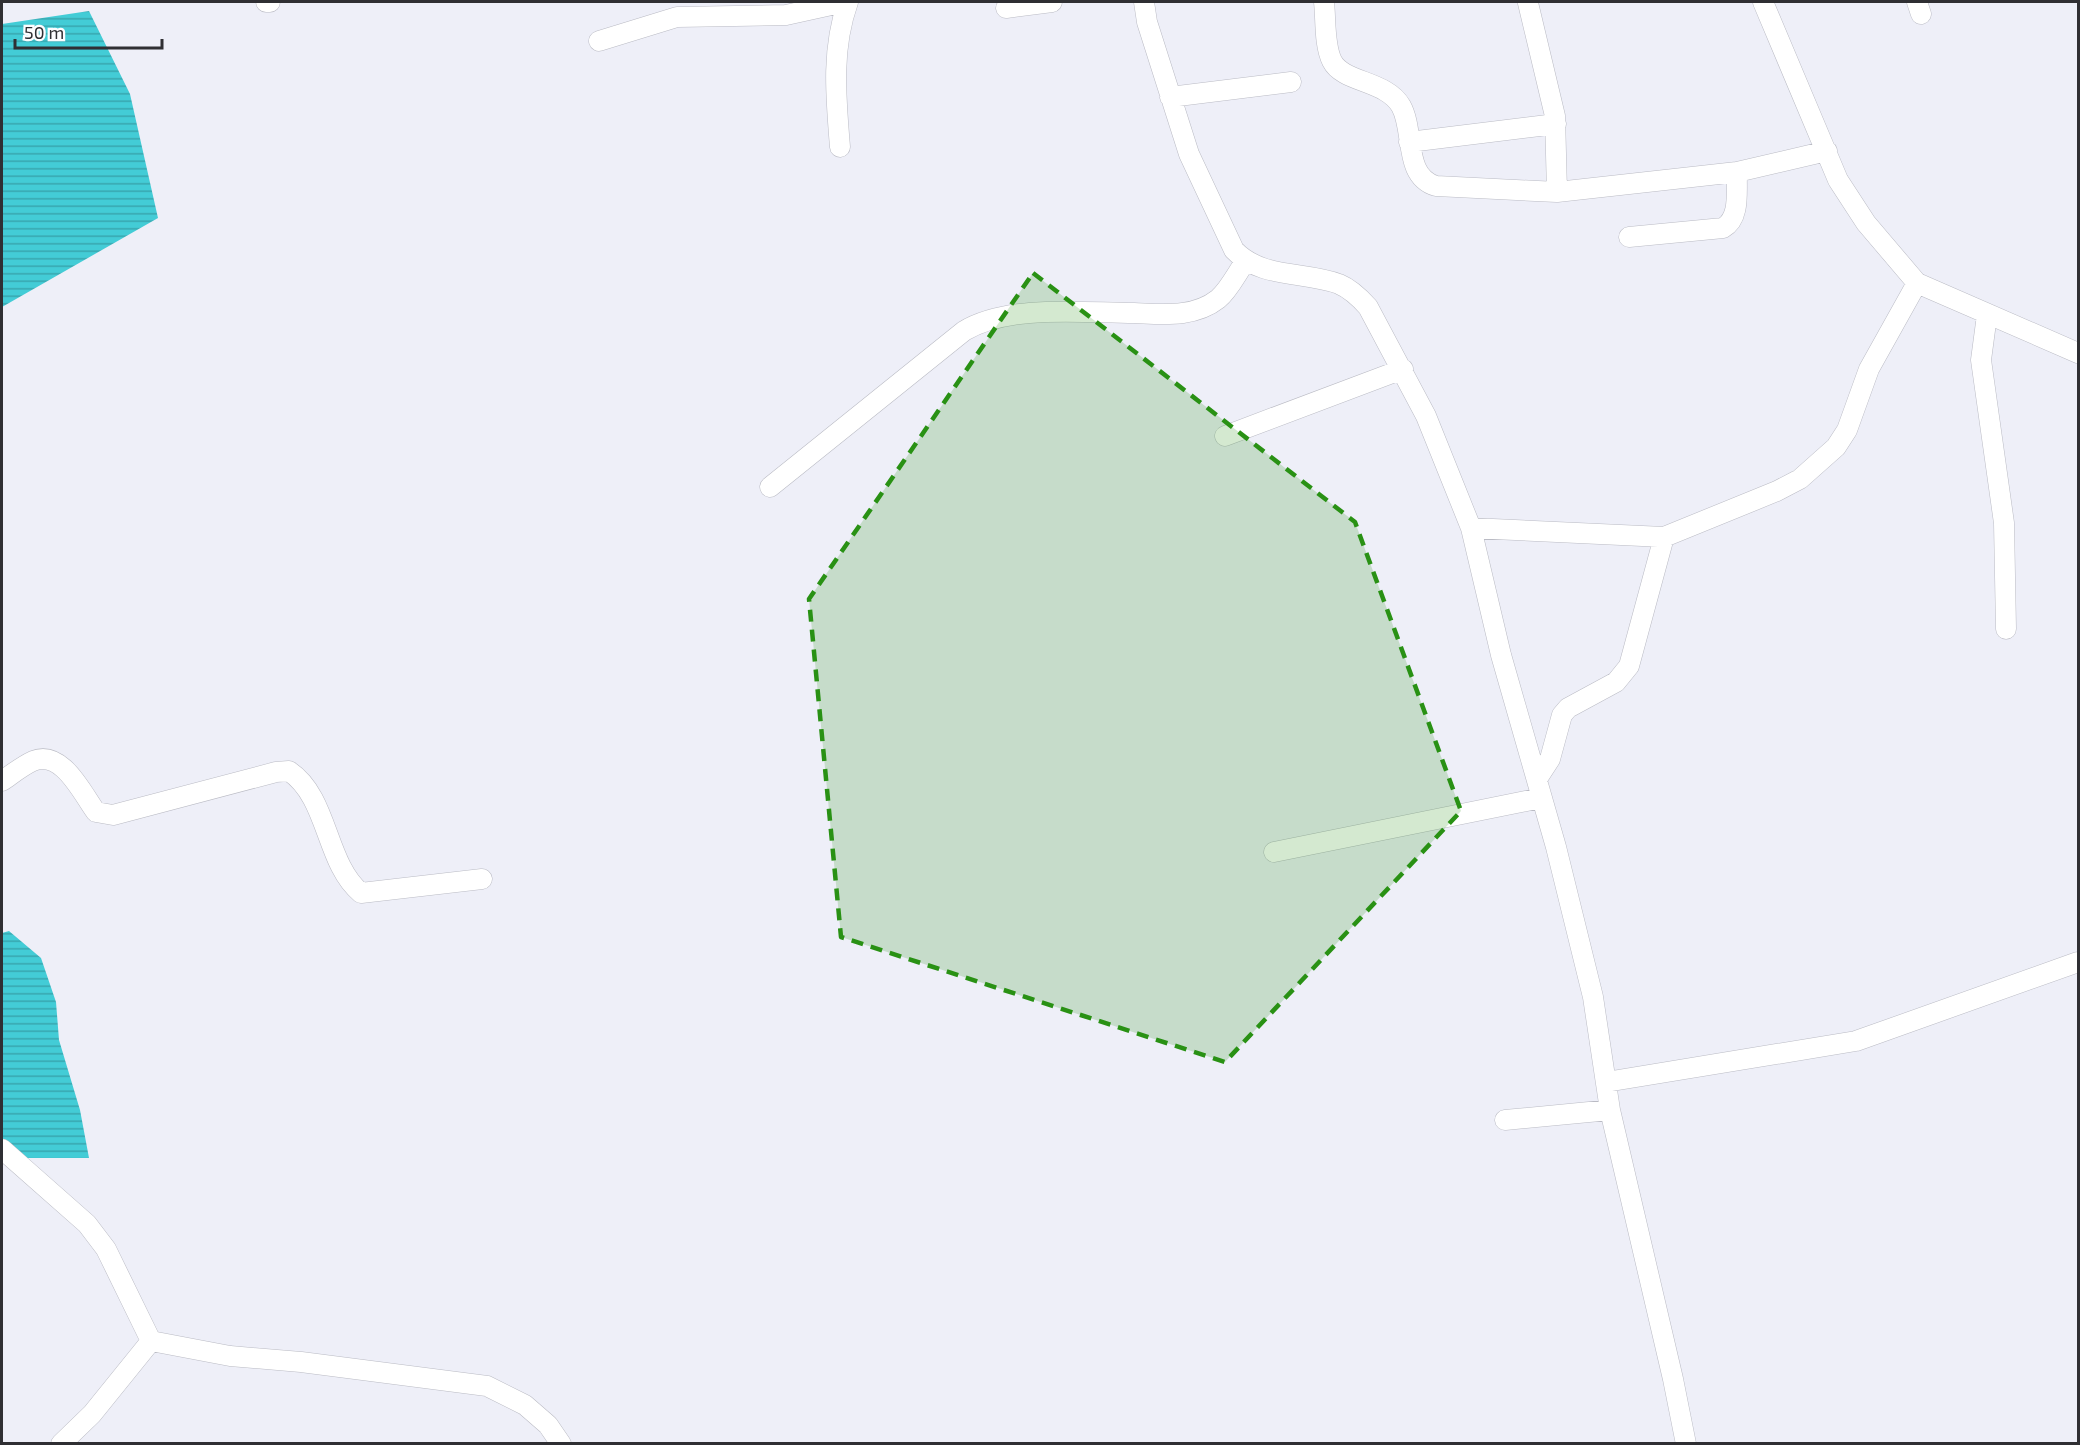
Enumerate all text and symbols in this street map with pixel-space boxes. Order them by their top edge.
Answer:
scale bar [15,12,162,50]
text: 50 m [24,21,64,43]

